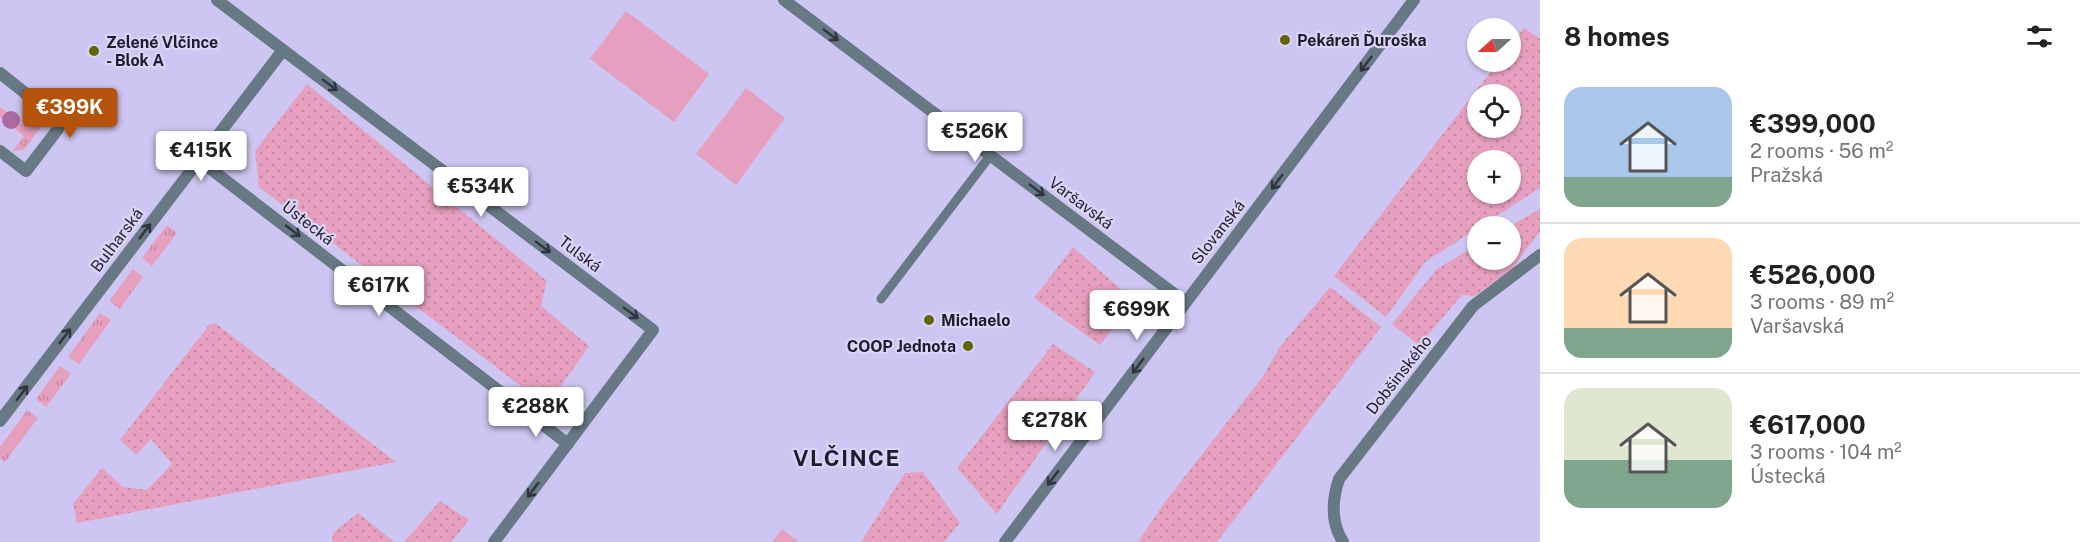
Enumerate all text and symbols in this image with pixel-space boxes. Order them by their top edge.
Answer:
north arrow [1467,18,1521,72]
map controls [1467,18,1521,270]
icon: filters [2023,20,2056,53]
text: 8 homes [1564,21,1670,52]
one-way arrow [822,29,838,42]
place label: Pekáreň Ďuroška [1297,30,1427,50]
place label: Zelené Vlčince - Blok A [106,33,218,70]
marker: Pekáreň Ďuroška [1278,33,1292,47]
marker: Zelené Vlčince - Blok A [87,44,101,58]
one-way arrow [1360,55,1372,71]
one-way arrow [321,79,337,91]
button: locate [1467,84,1521,138]
pin: €399K [28,88,112,139]
text: €399K [37,95,103,119]
text: €399,000 [1750,108,1876,139]
icon: home [1612,111,1684,183]
pin: €526K [933,112,1017,163]
text: €526K [942,119,1008,143]
pin: €415K [159,131,243,182]
text: €415K [170,138,232,162]
text: 2 rooms · 56 m² [1750,139,1893,163]
button: + [1467,150,1521,204]
text: Pražská [1750,163,1823,187]
pin: €534K [439,167,523,218]
street label: Varšavská [1045,173,1117,233]
text: €534K [447,174,515,198]
one-way arrow [1271,174,1283,190]
one-way arrow [1029,184,1045,197]
street label: Ústecká [278,196,338,249]
street label: Slovanská [1187,196,1249,268]
street label: Bulharská [87,204,147,276]
button: − [1467,216,1521,270]
one-way arrow [138,223,151,239]
one-way arrow [284,225,300,238]
street label: Tulská [555,232,605,276]
one-way arrow [535,240,551,253]
text: €526,000 [1750,259,1875,290]
icon: home [1612,262,1684,334]
pin: €617K [337,266,421,317]
text: €617K [348,273,410,297]
pin: €699K [1095,290,1179,341]
text: 3 rooms · 89 m² [1750,290,1894,314]
text: €699K [1104,297,1170,321]
one-way arrow [622,307,638,319]
place label: Michaelo [941,311,1010,330]
marker: Michaelo [922,313,936,327]
text: Varšavská [1750,314,1844,338]
one-way arrow [59,328,72,344]
street label: Dobšinského [1362,332,1436,418]
place label: COOP Jednota [847,337,956,356]
marker: COOP Jednota [961,339,975,353]
one-way arrow [1131,357,1144,373]
one-way arrow [15,386,28,402]
pin: €288K [494,387,578,438]
text: €288K [503,394,569,418]
pin: €278K [1013,401,1097,452]
text: €278K [1022,408,1088,432]
text: €617,000 [1750,409,1866,440]
icon: home [1612,412,1684,484]
text: 3 rooms · 104 m² [1750,440,1902,464]
district label: VLČINCE [793,445,901,471]
text: Ústecká [1750,464,1826,488]
one-way arrow [1047,470,1060,486]
one-way arrow [527,482,539,498]

